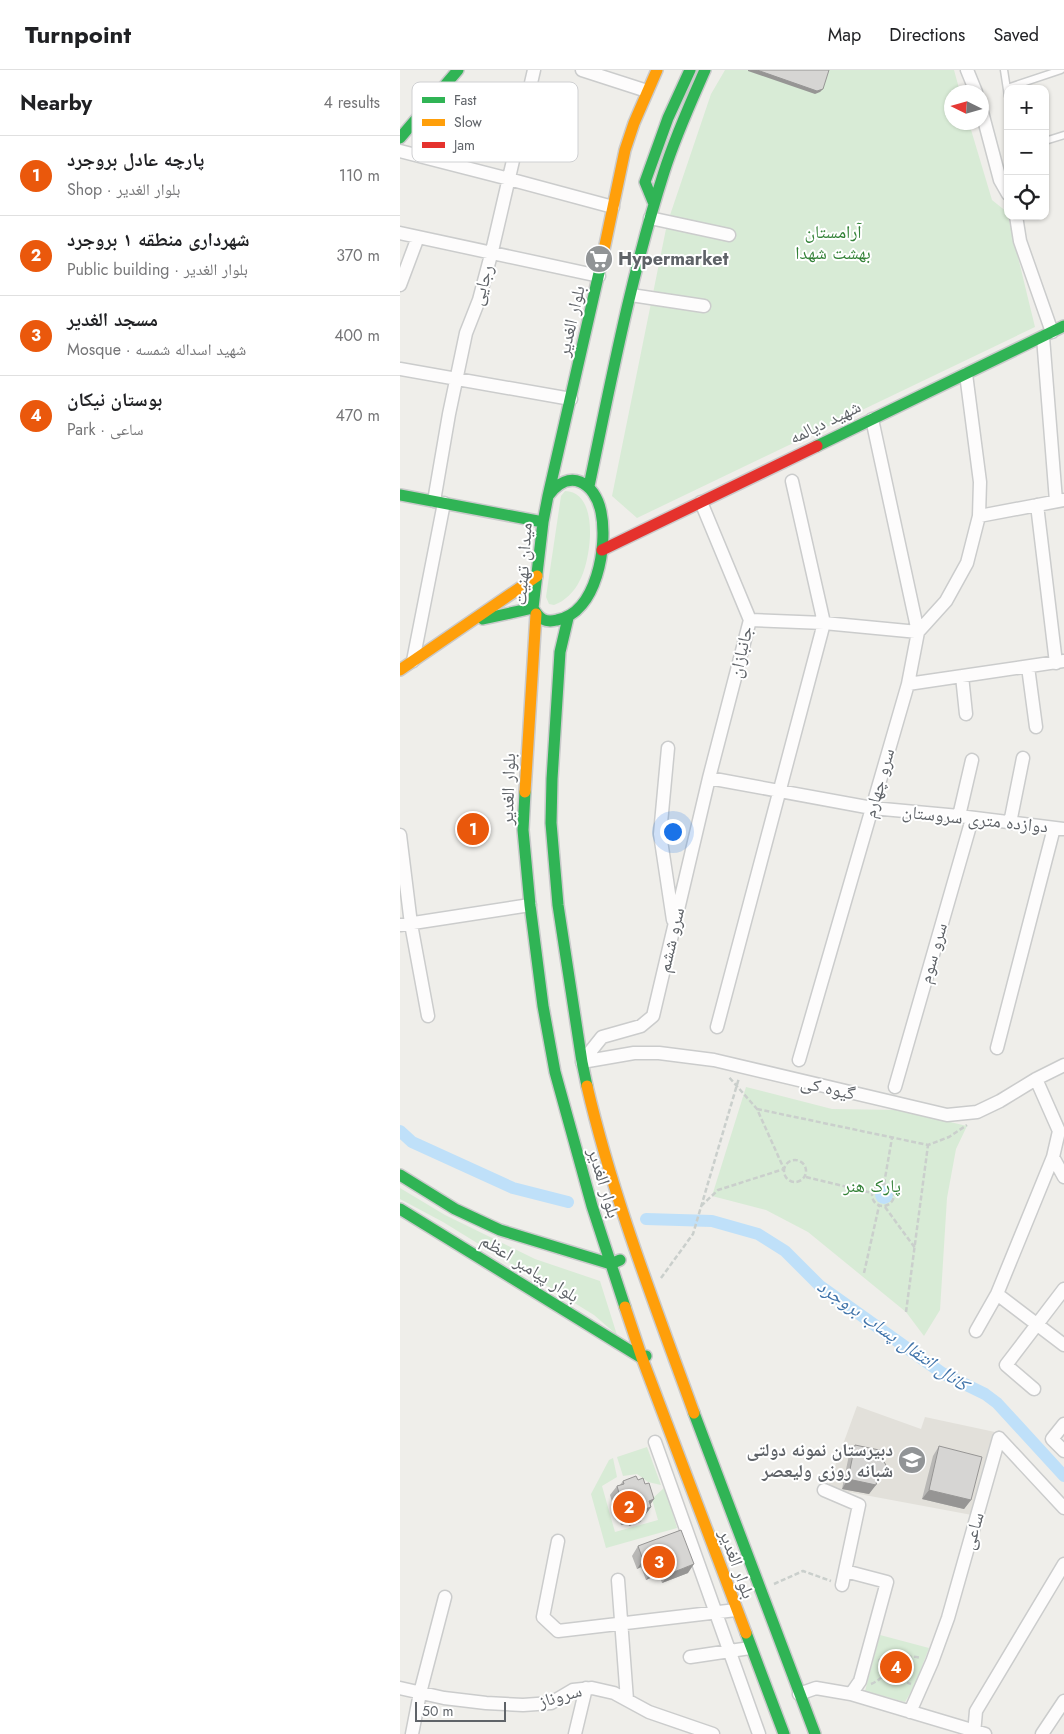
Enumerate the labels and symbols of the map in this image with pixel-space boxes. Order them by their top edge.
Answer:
legend [412,82,578,162]
north arrow [944,85,989,130]
text: Fast [454,90,477,110]
text: Slow [454,112,482,132]
text: Jam [452,135,475,155]
park label: آرامستان بهشت شهدا [795,219,871,266]
supermarket icon: Hypermarket [584,244,614,274]
place label: Hypermarket [618,246,729,272]
street label: رجایی [464,261,500,309]
street label: بلوار الغدیر [550,283,592,360]
street label: شهید دیالمه [785,394,865,450]
street label: میدان تهنیت [507,522,539,606]
street label: جانبازان [722,623,760,681]
street label: سرو چهارم [857,745,901,821]
street label: بلوار الغدیر [494,753,522,826]
street label: دوازده متری سروستان [901,798,1049,840]
pin: 1 [457,810,489,848]
your location [660,819,686,845]
street label: سرو ششم [651,905,691,975]
street label: سرو سوم [912,920,954,986]
street label: گیوه کی [798,1069,858,1107]
street label: بلوار الغدیر [581,1144,627,1221]
park label: پارک هنر [842,1173,901,1199]
street label: بلوار پیامبر اعظم [476,1227,584,1309]
water label: کانال انتقال پساب بروجرد [812,1273,977,1399]
place label: دبیرستان نمونه دولتی شبانه روزی ولیعصر [747,1437,893,1484]
school or university icon: دبیرستان نمونه دولتی شبانه روزی ولیعصر [897,1445,927,1475]
pin: 2 [613,1488,645,1526]
street label: ساعی [955,1509,991,1553]
street label: بلوار الغدیر [712,1525,762,1602]
pin: 3 [643,1543,675,1581]
pin: 4 [880,1648,912,1686]
street label: سروناز [534,1677,585,1715]
scale bar [415,1699,506,1722]

